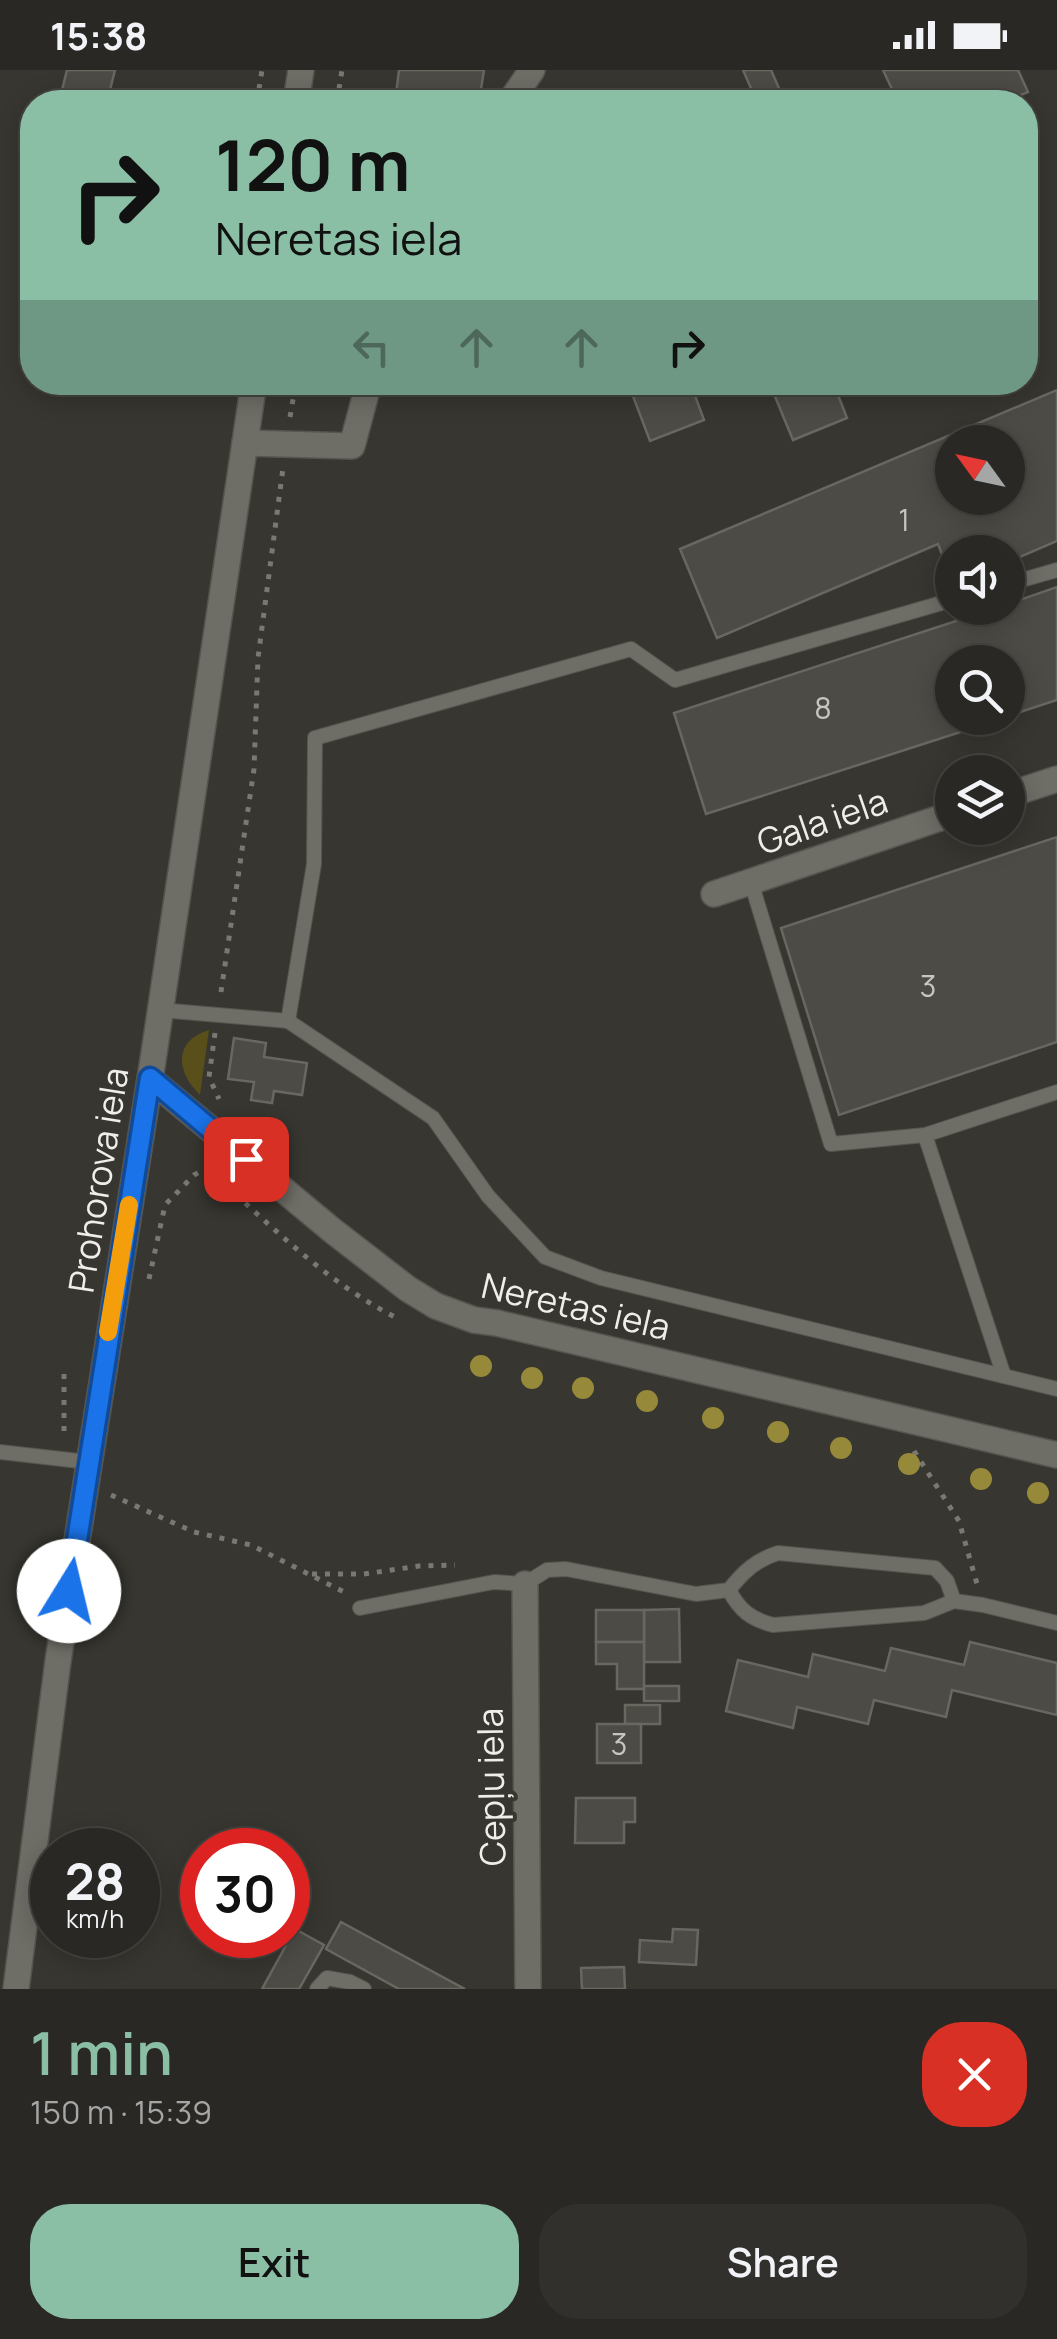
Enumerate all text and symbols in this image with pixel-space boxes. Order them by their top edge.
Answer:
text: 15:38 [50,9,147,61]
text: 120 m [215,116,410,212]
icon: right [50,130,180,260]
text: Neretas iela [215,207,462,269]
icon: left [344,320,399,375]
icon: ahead [449,320,504,375]
icon: ahead [554,320,609,375]
icon: right [659,320,714,375]
north arrow [935,425,1025,515]
map controls [935,425,1025,845]
house number: 1 [898,499,910,540]
button: sound [935,535,1025,625]
button: search [935,645,1025,735]
house number: 8 [814,687,832,728]
button: layers [935,755,1025,845]
street label: Gala iela [750,776,894,866]
house number: 3 [920,965,936,1006]
street label: Prohorova iela [57,1064,139,1296]
pin [204,1117,289,1202]
icon: arrive [219,1132,274,1187]
street label: Neretas iela [477,1261,675,1351]
position arrow [17,1539,121,1643]
street label: Cepļu iela [466,1708,516,1866]
house number: 3 [611,1723,627,1764]
speed limit sign: 30 [180,1828,310,1958]
text: 28 [65,1847,125,1915]
text: km/h [66,1901,124,1936]
text: 1 min [30,2011,173,2093]
button: close [922,2022,1027,2127]
text: 150 m · 15:39 [30,2090,212,2134]
button: Exit [30,2204,519,2319]
button: Share [539,2204,1027,2319]

